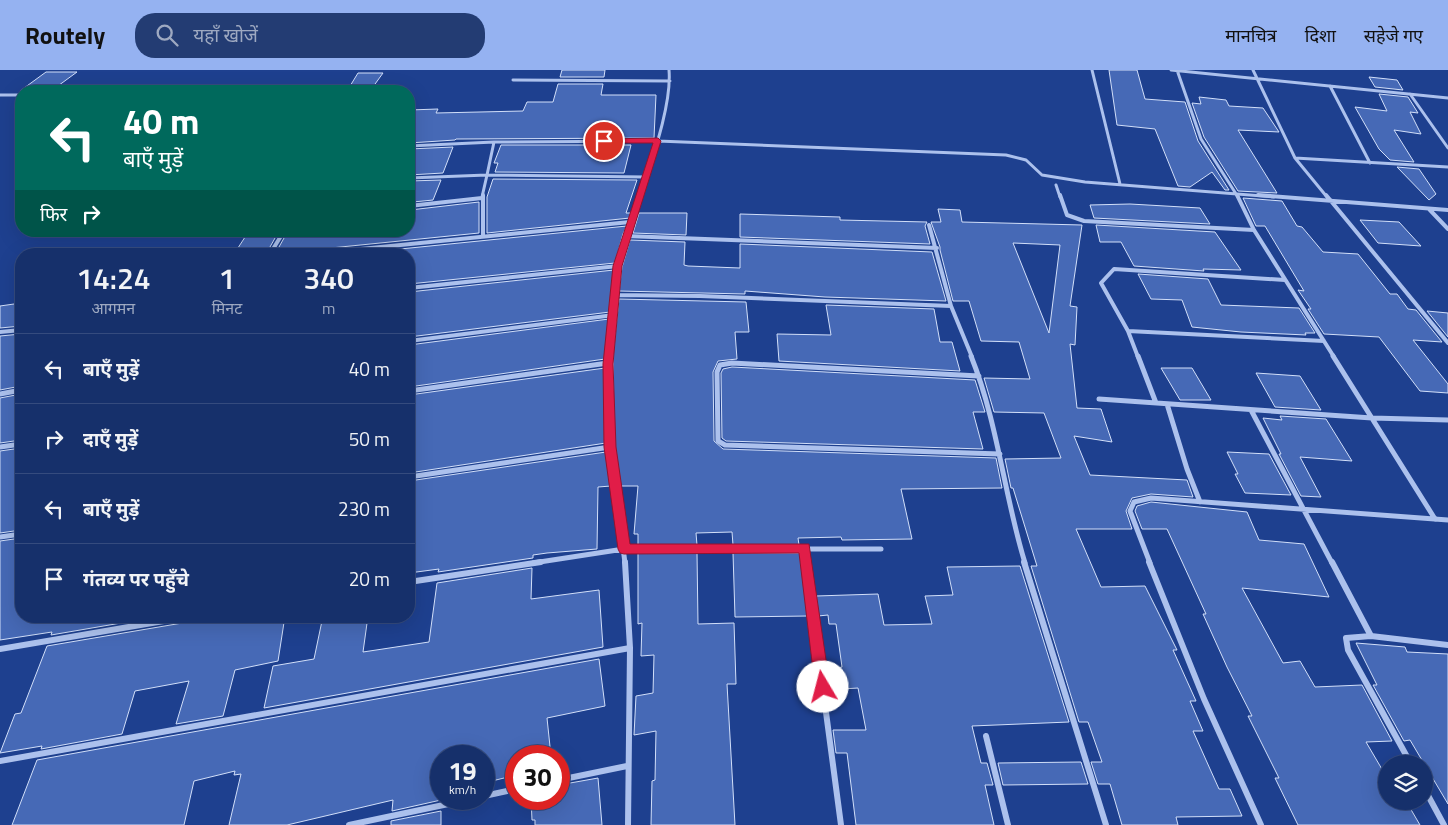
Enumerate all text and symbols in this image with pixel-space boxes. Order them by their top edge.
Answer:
search box [135,13,485,58]
text: Routely [25,17,105,53]
text: यहाँ खोजें [193,20,258,49]
icon: search [153,21,181,49]
text: मानचित्र [1225,22,1277,49]
text: दिशा [1305,22,1336,49]
text: सहेजे गए [1364,22,1423,49]
text: 40 m [123,94,199,148]
icon: left [40,105,105,170]
pin [583,120,625,162]
icon: arrive [590,127,618,155]
text: बाएँ मुड़ें [123,142,183,176]
text: फिर [40,199,67,228]
icon: right [77,200,105,228]
text: 14:24 [76,255,151,301]
text: 1 [219,255,235,301]
text: 340 [303,255,354,301]
text: आगमन [91,296,135,320]
text: मिनट [212,296,242,320]
text: m [322,296,335,320]
text: बाएँ मुड़ें [83,354,139,383]
text: 40 m [349,354,390,383]
icon: left [40,355,68,383]
text: दाएँ मुड़ें [83,424,138,453]
text: 50 m [349,424,390,453]
icon: right [40,425,68,453]
text: बाएँ मुड़ें [83,494,139,523]
text: 230 m [338,494,390,523]
icon: left [40,495,68,523]
text: गंतव्य पर पहुँचे [83,564,189,593]
text: 20 m [349,564,390,593]
icon: arrive [40,565,68,593]
position arrow [796,660,848,712]
speed limit sign: 30 [505,745,570,810]
text: 19 [448,752,477,790]
map controls [1378,755,1433,810]
button: layers [1378,755,1433,810]
text: km/h [449,780,476,799]

